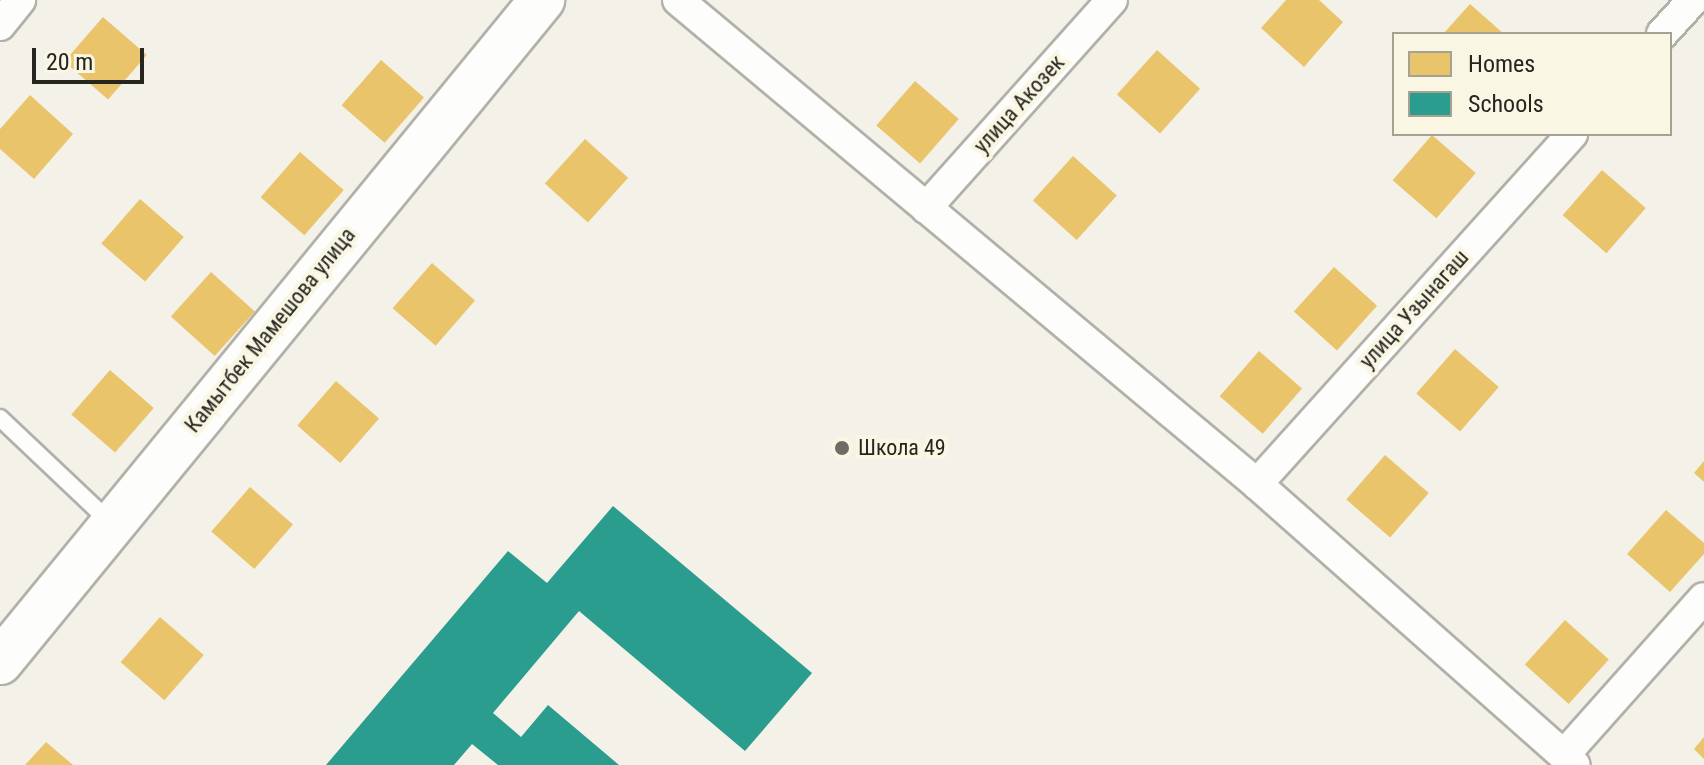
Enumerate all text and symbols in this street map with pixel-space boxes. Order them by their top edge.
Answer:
scale bar [36,32,148,82]
legend [1392,32,1672,136]
text: 20 m [46,48,93,76]
street label: улица Акозек [968,49,1070,159]
text: Homes [1468,50,1535,78]
text: Schools [1468,90,1544,118]
street label: Камытбек Мамешова улица [179,222,361,438]
street label: улица Узынагаш [1354,244,1474,374]
place label: Школа 49 [858,435,946,461]
marker: Школа 49 [833,439,851,457]

